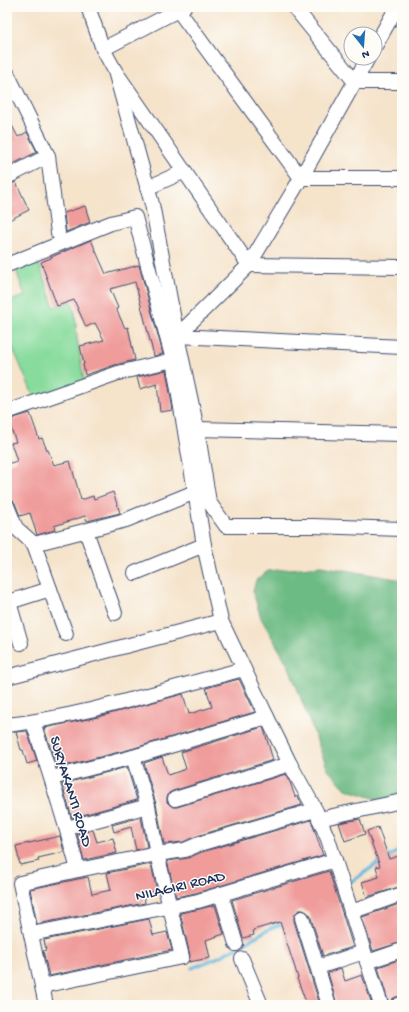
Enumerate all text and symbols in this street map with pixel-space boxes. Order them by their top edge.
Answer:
north arrow [343,26,383,66]
text: N [360,47,371,60]
street label: SURYAKANTI ROAD [45,734,96,849]
street label: NILAGIRI ROAD [134,868,227,906]

